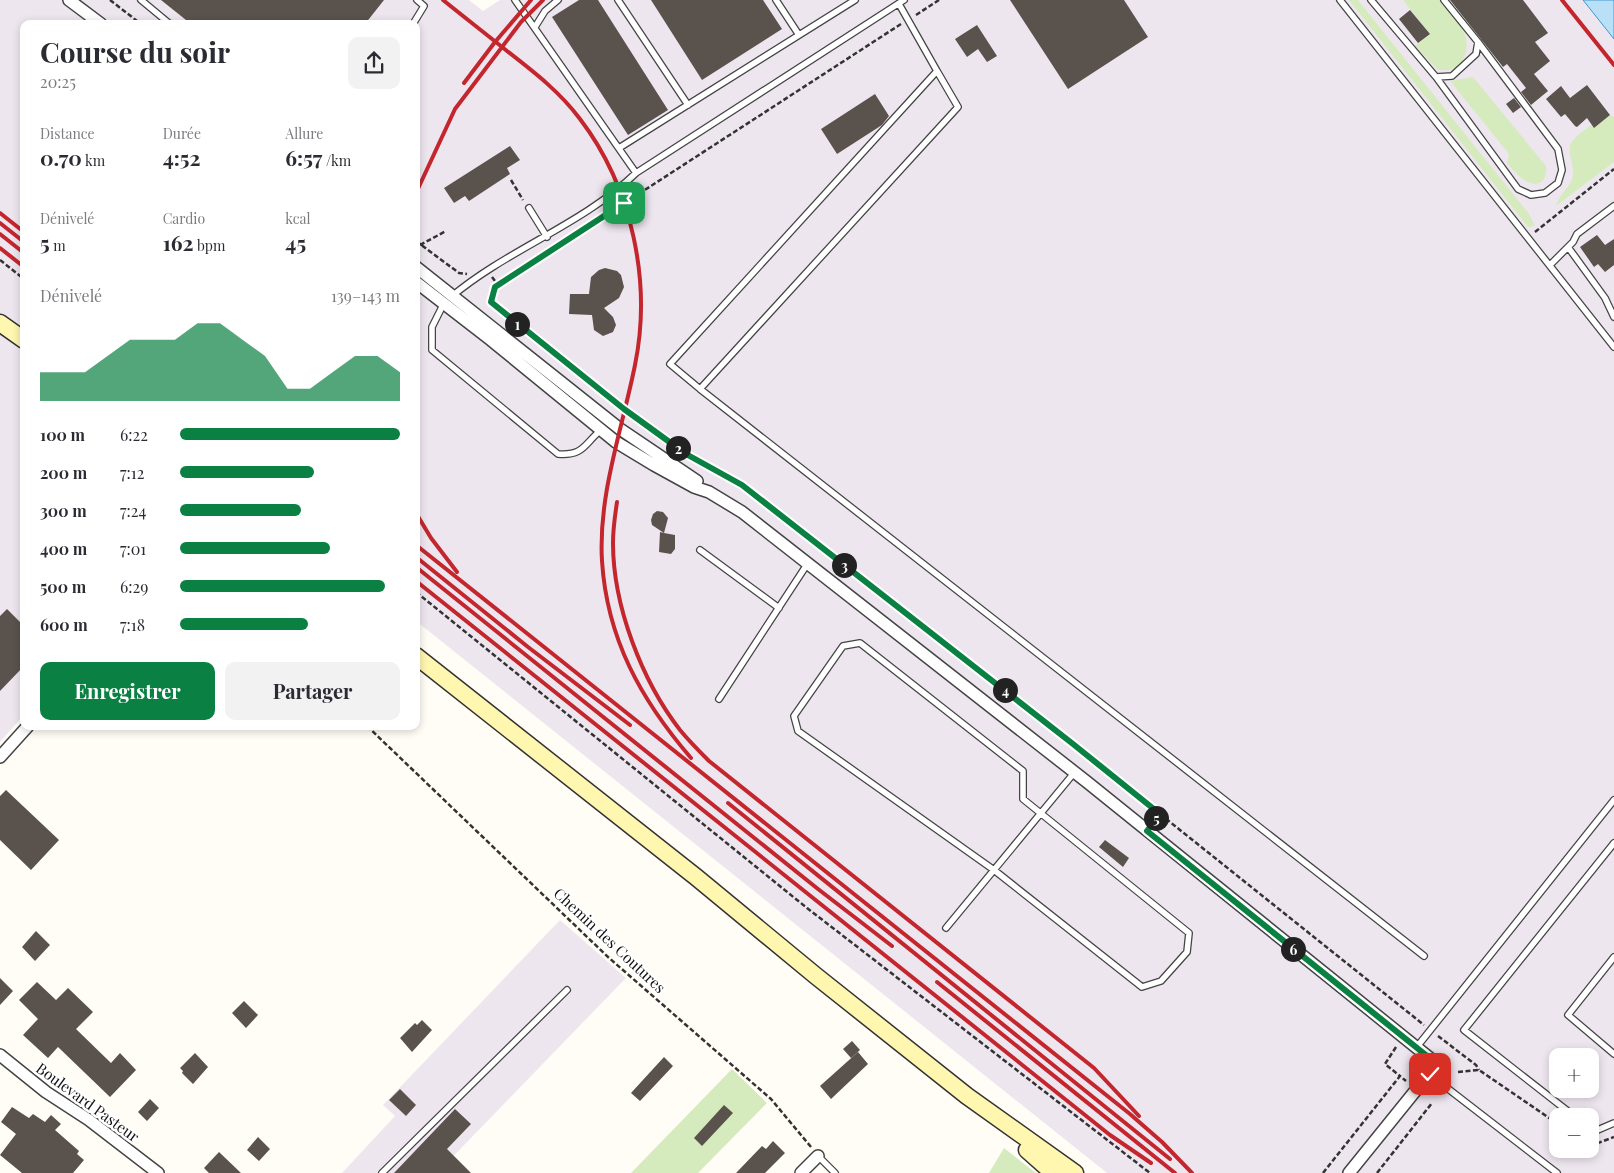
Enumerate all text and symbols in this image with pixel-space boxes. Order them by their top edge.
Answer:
text: Course du soir [40,33,230,70]
button: share [348,37,400,89]
text: 20:25 [40,71,76,92]
text: Distance [40,124,95,143]
text: Durée [163,124,201,143]
text: Allure [285,124,323,143]
text: 0.70 [40,143,82,171]
text: 4:52 [163,143,200,171]
text: 6:57 [285,143,322,171]
text: km [82,151,105,170]
text: /km [322,151,351,170]
pin [603,182,645,224]
icon: arrive [610,189,638,217]
text: Dénivelé [40,209,94,228]
text: Cardio [163,209,205,228]
text: kcal [285,209,310,228]
text: 5 [40,228,50,256]
text: 162 [163,228,193,256]
text: 45 [285,228,306,256]
text: m [50,236,66,255]
text: bpm [193,236,225,255]
text: Dénivelé [40,285,102,306]
text: 139–143 m [331,285,400,306]
pin: 1 [504,312,530,336]
text: 1 [515,315,520,334]
text: 100 m [40,424,85,445]
text: 6:22 [120,424,148,445]
pin: 2 [666,436,690,460]
text: 2 [675,439,682,458]
text: 200 m [40,462,87,483]
text: 7:12 [120,462,144,483]
text: 300 m [40,500,87,521]
text: 7:24 [120,500,146,521]
text: 400 m [40,538,87,559]
text: 7:01 [120,538,146,559]
pin: 3 [832,552,856,578]
text: 3 [841,556,848,575]
text: 500 m [40,576,86,597]
text: 6:29 [120,576,148,597]
text: 600 m [40,614,88,635]
text: 7:18 [120,614,145,635]
button: Enregistrer [40,662,215,720]
button: Partager [225,662,400,720]
pin: 4 [992,678,1018,702]
text: 4 [1002,681,1009,700]
pin: 5 [1144,806,1168,830]
text: 5 [1153,809,1160,828]
street label: Chemin des Coutures [550,883,670,997]
pin: 6 [1280,936,1306,962]
text: 6 [1290,940,1297,959]
map controls [1549,1048,1599,1158]
button: + [1549,1048,1599,1098]
pin [1409,1053,1451,1095]
street label: Boulevard Pasteur [33,1058,144,1146]
icon: check [1416,1060,1444,1088]
button: − [1549,1108,1599,1158]

